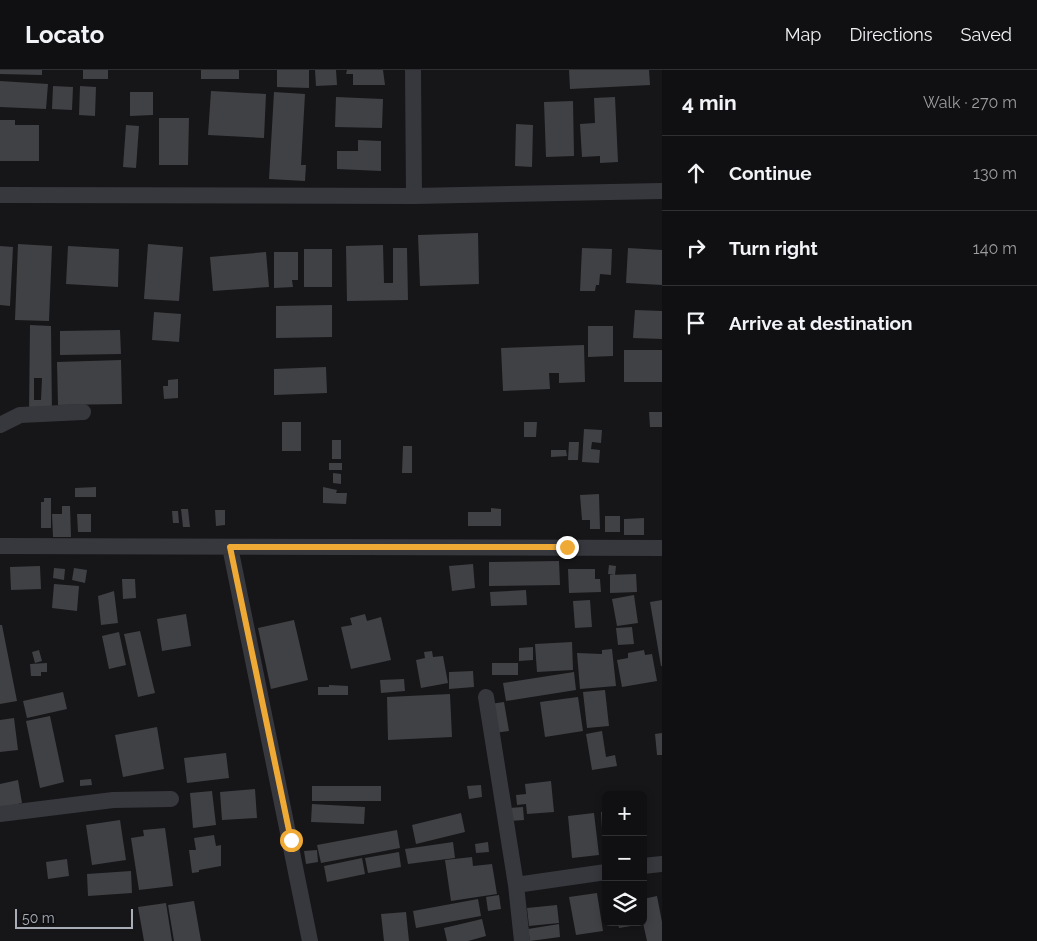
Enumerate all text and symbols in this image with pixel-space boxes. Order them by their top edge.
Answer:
text: Locato [25,20,104,49]
text: Map [785,24,821,45]
text: Directions [849,24,933,45]
text: Saved [961,24,1012,45]
text: 4 min [682,90,737,115]
text: Walk · 270 m [923,93,1017,112]
icon: ahead [682,159,710,187]
text: Continue [729,162,812,184]
text: 130 m [973,164,1017,183]
icon: right [682,234,710,262]
text: Turn right [729,237,818,259]
text: 140 m [973,239,1017,258]
icon: arrive [682,309,710,337]
text: Arrive at destination [729,312,913,334]
route end [556,536,579,559]
map controls [602,791,647,926]
button: + [602,791,647,836]
route start [280,829,303,852]
button: − [602,836,647,881]
button: layers [602,881,647,926]
scale bar [15,906,132,929]
text: 50 m [22,910,55,926]

